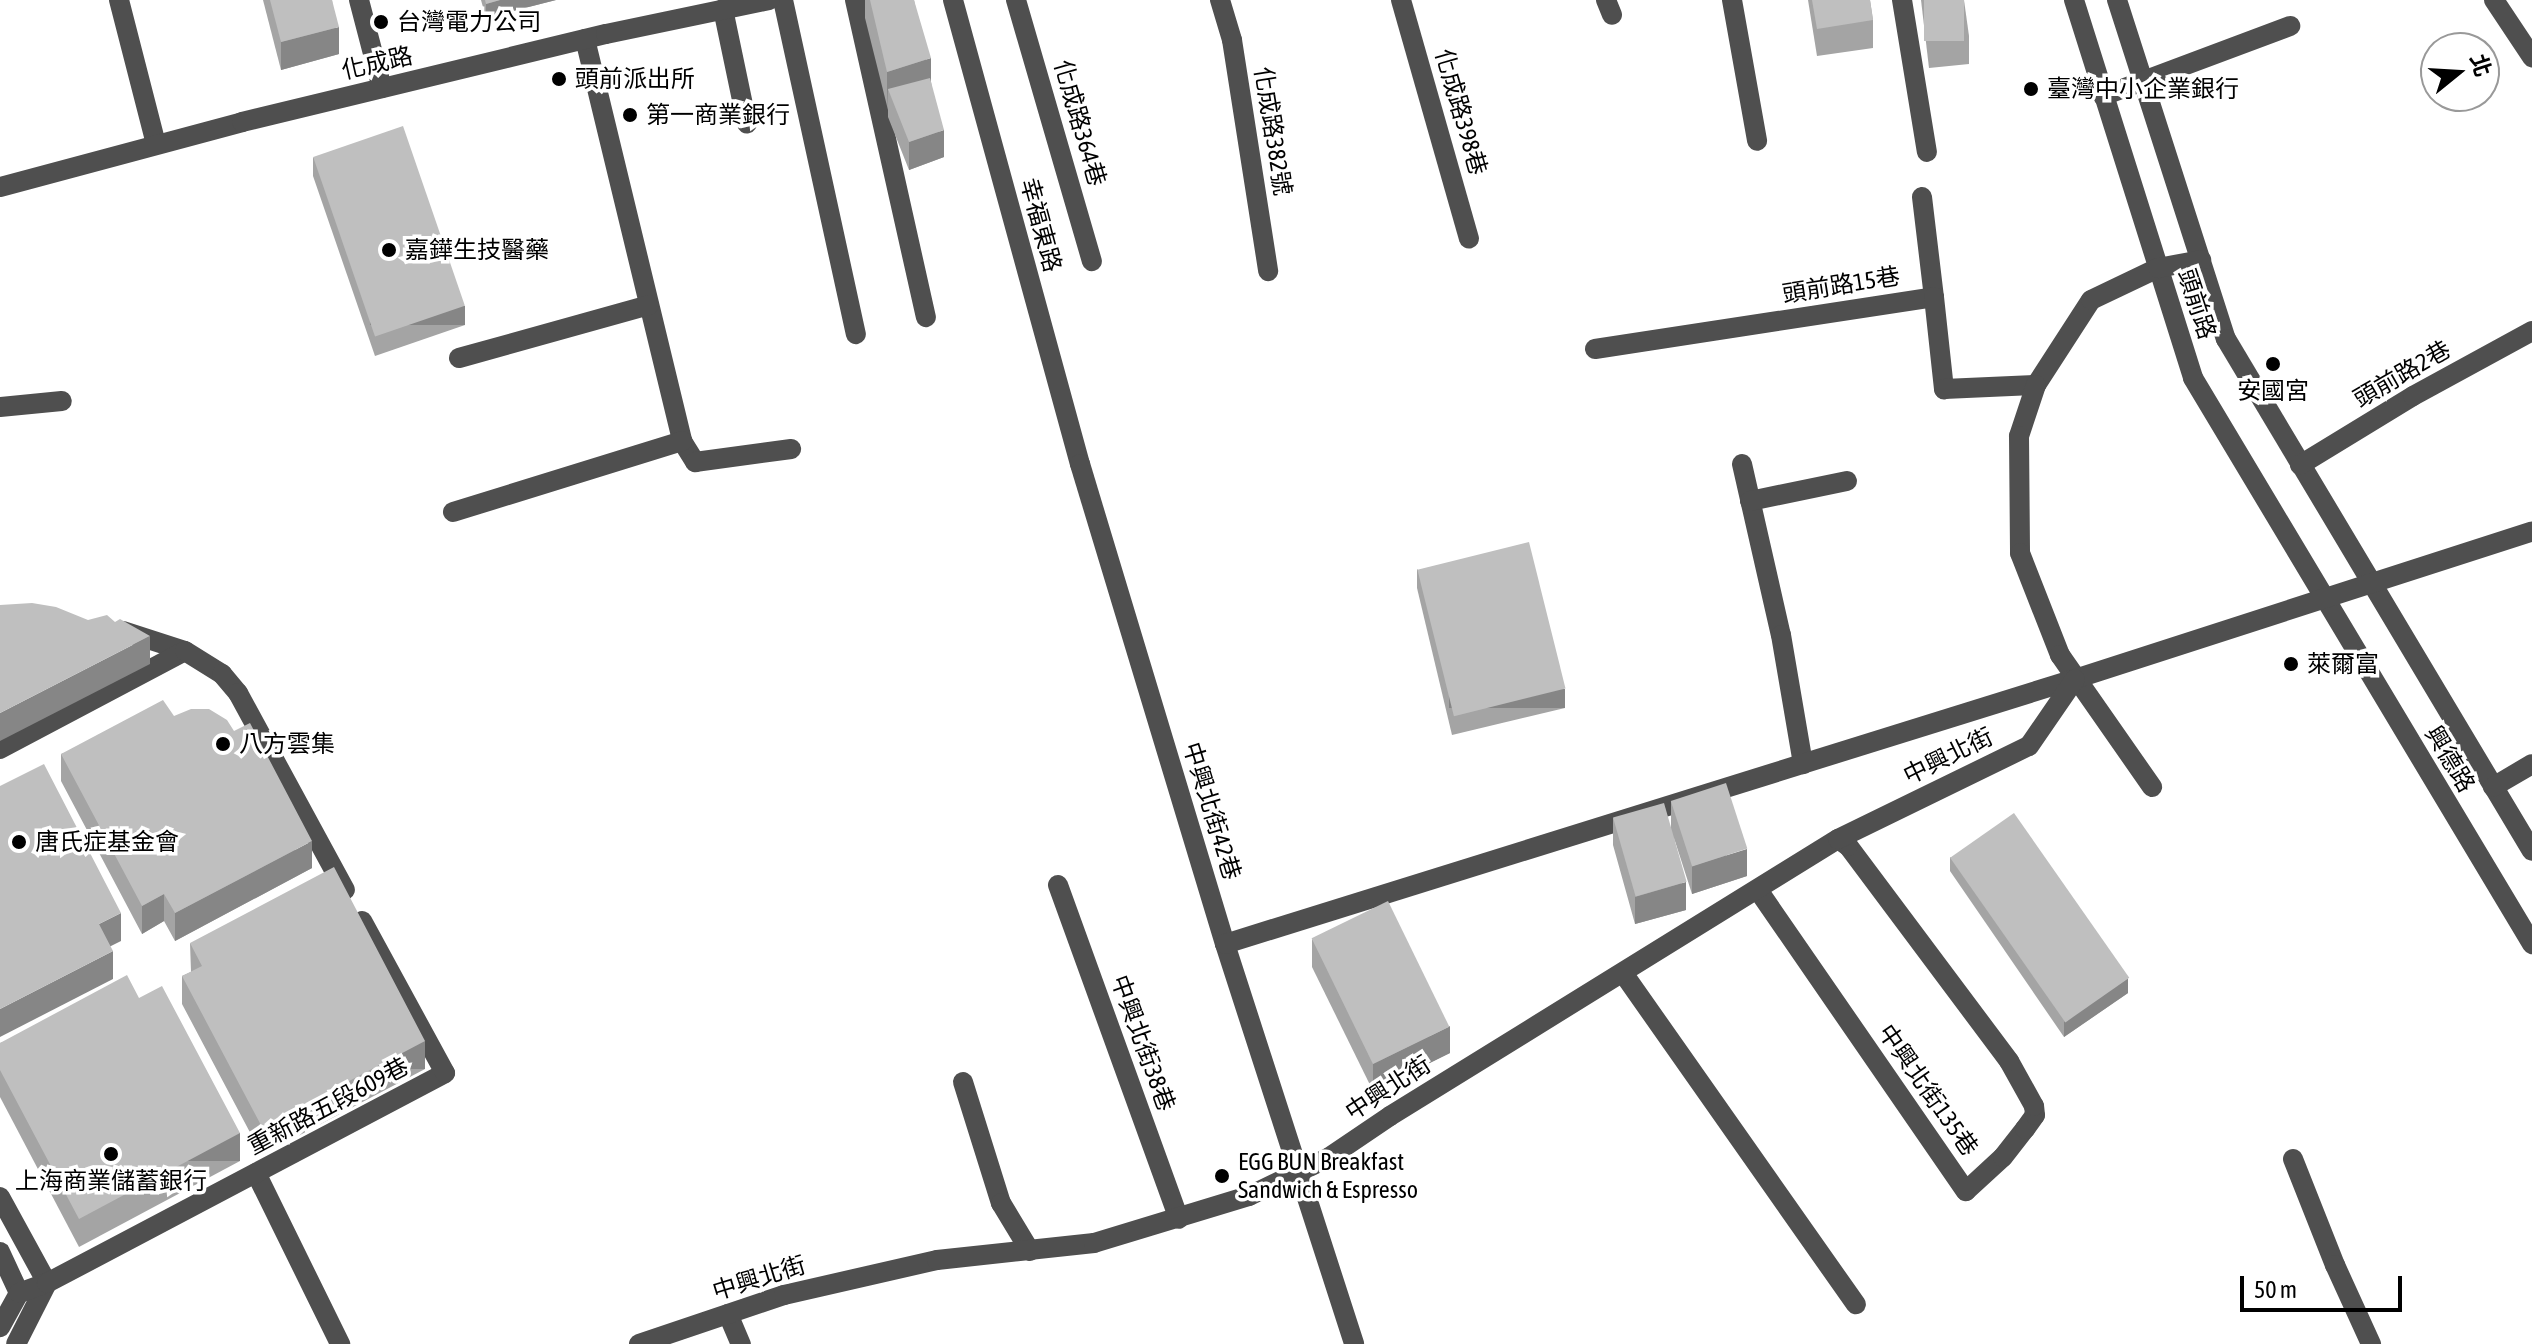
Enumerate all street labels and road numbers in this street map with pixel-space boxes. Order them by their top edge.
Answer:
street label: 化成路 [339,41,415,85]
street label: 化成路398巷 [1429,46,1493,178]
street label: 化成路364巷 [1048,57,1112,189]
street label: 化成路382號 [1249,65,1297,197]
street label: 幸福東路 [1015,175,1067,275]
street label: 頭前路15巷 [1780,262,1902,308]
street label: 頭前路 [2172,265,2222,343]
street label: 頭前路2巷 [2348,335,2456,413]
street label: 興德路 [2419,721,2481,797]
street label: 中興北街 [1899,722,1997,790]
street label: 中興北街42巷 [1177,739,1247,883]
street label: 中興北街38巷 [1105,971,1181,1115]
street label: 中興北街135巷 [1872,1019,1984,1161]
street label: 中興北街 [1340,1050,1436,1126]
street label: 重新路五段609巷 [243,1052,413,1160]
street label: 中興北街 [709,1250,809,1306]

